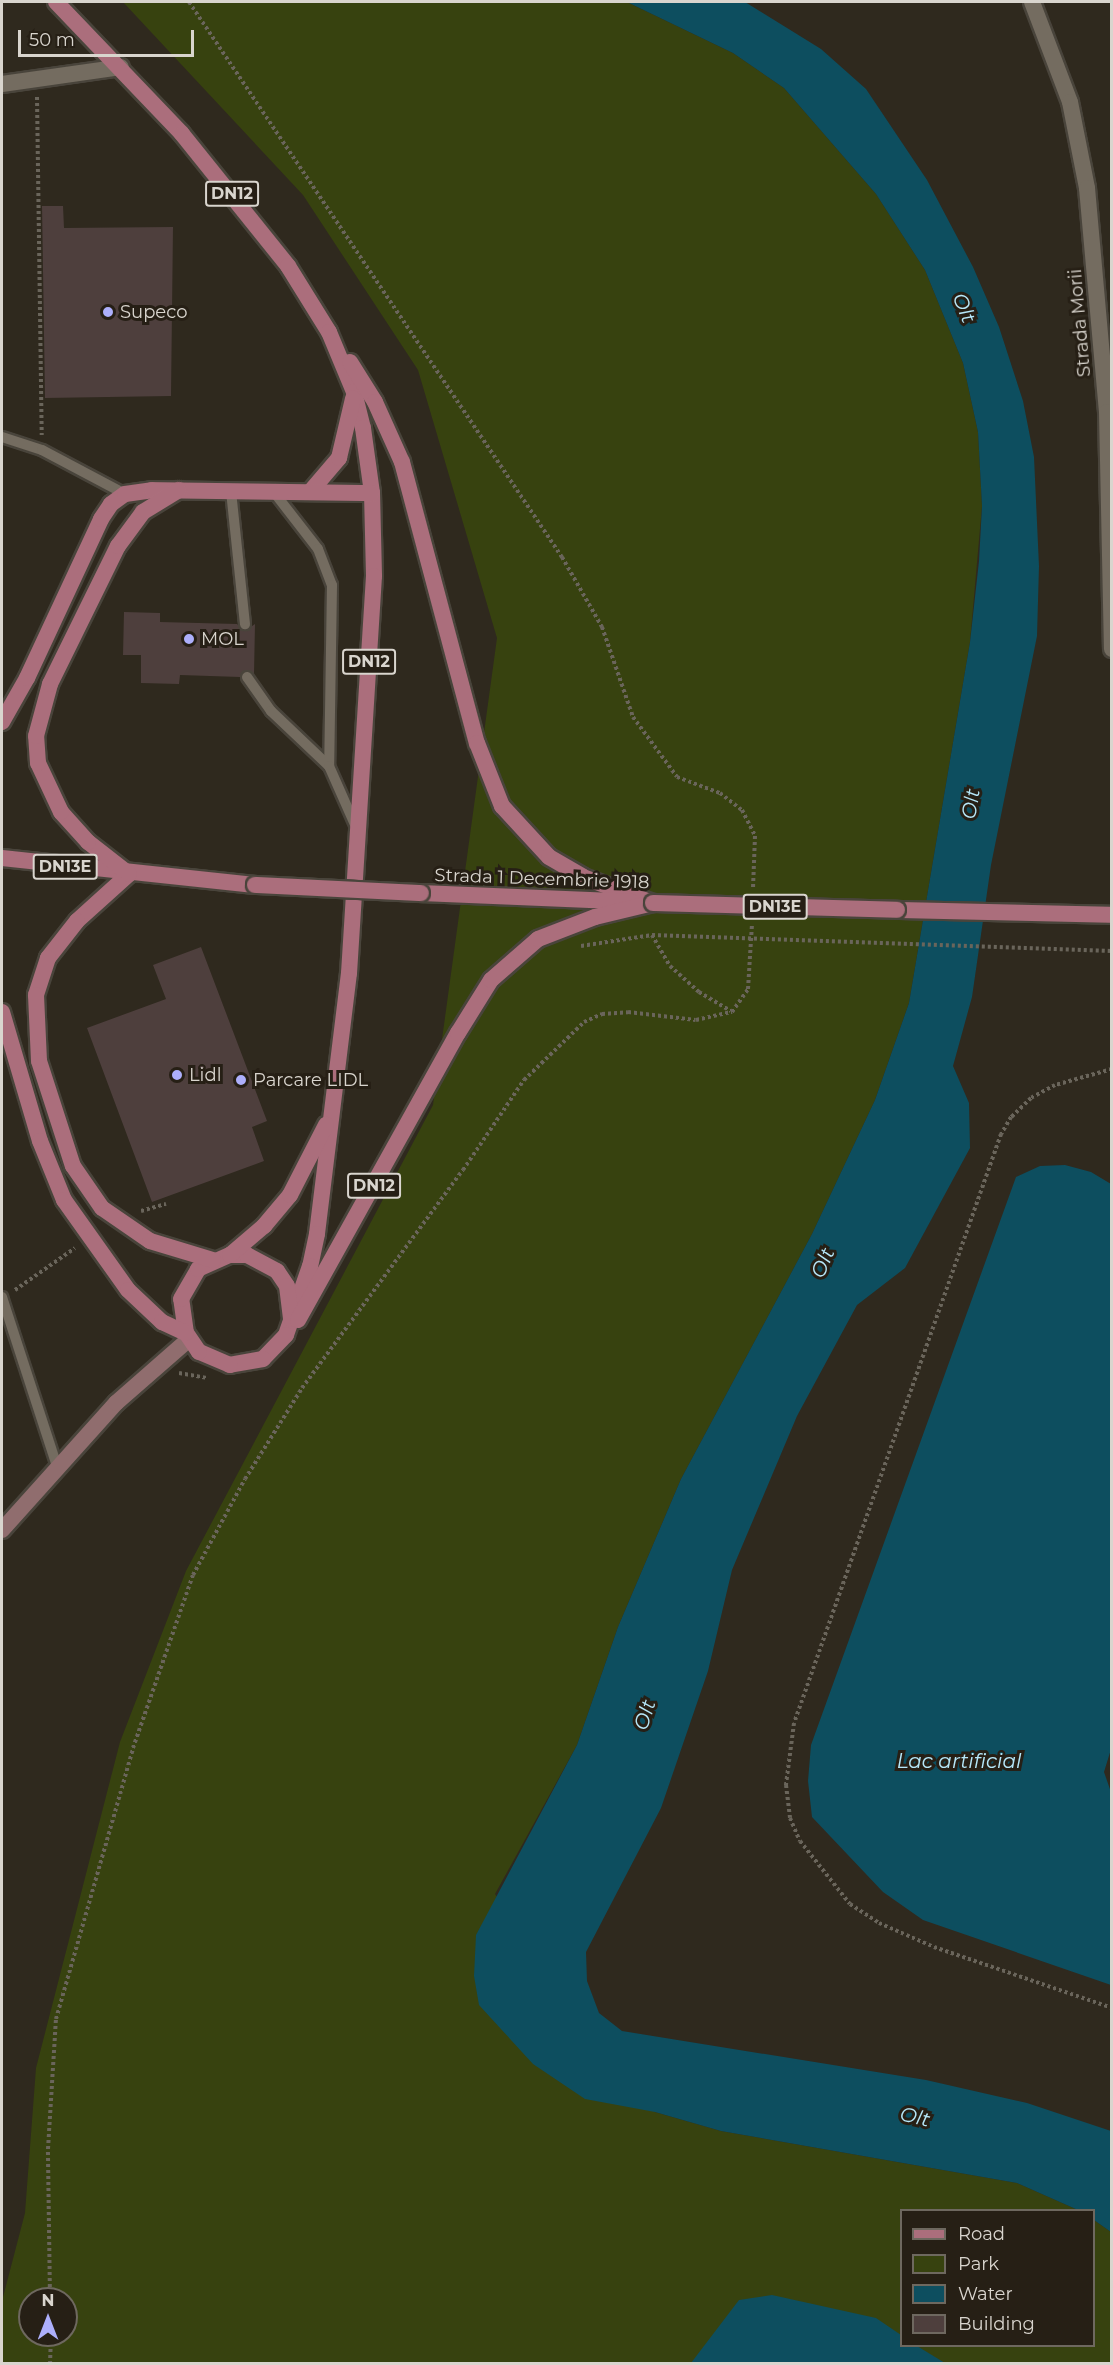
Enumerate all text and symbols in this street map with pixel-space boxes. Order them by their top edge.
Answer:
scale bar [21,18,196,56]
text: 50 m [29,29,75,51]
road number: DN12 [205,181,259,207]
street label: Strada Morii [1065,268,1095,378]
water label: Olt [947,289,981,327]
place label: Supeco [120,301,188,323]
marker: Supeco [101,305,115,319]
place label: MOL [201,628,244,650]
marker: MOL [182,632,196,646]
road number: DN12 [342,649,396,675]
water label: Olt [957,787,985,821]
road number: DN13E [32,854,98,880]
street label: Strada 1 Decembrie 1918 [434,864,650,894]
road number: DN13E [742,894,808,920]
place label: Lidl [189,1064,221,1086]
marker: Lidl [170,1068,184,1082]
place label: Parcare LIDL [253,1069,368,1091]
marker: Parcare LIDL [234,1073,248,1087]
road number: DN12 [347,1173,401,1199]
water label: Olt [806,1244,840,1282]
water label: Olt [629,1697,661,1733]
water label: Lac artificial [897,1749,1021,1773]
water label: Olt [898,2102,932,2132]
legend [900,2209,1095,2347]
text: Road [958,2223,1005,2245]
text: Park [958,2253,999,2275]
text: Water [958,2283,1013,2305]
north arrow [18,2287,78,2347]
text: N [42,2291,54,2310]
text: Building [958,2313,1035,2335]

